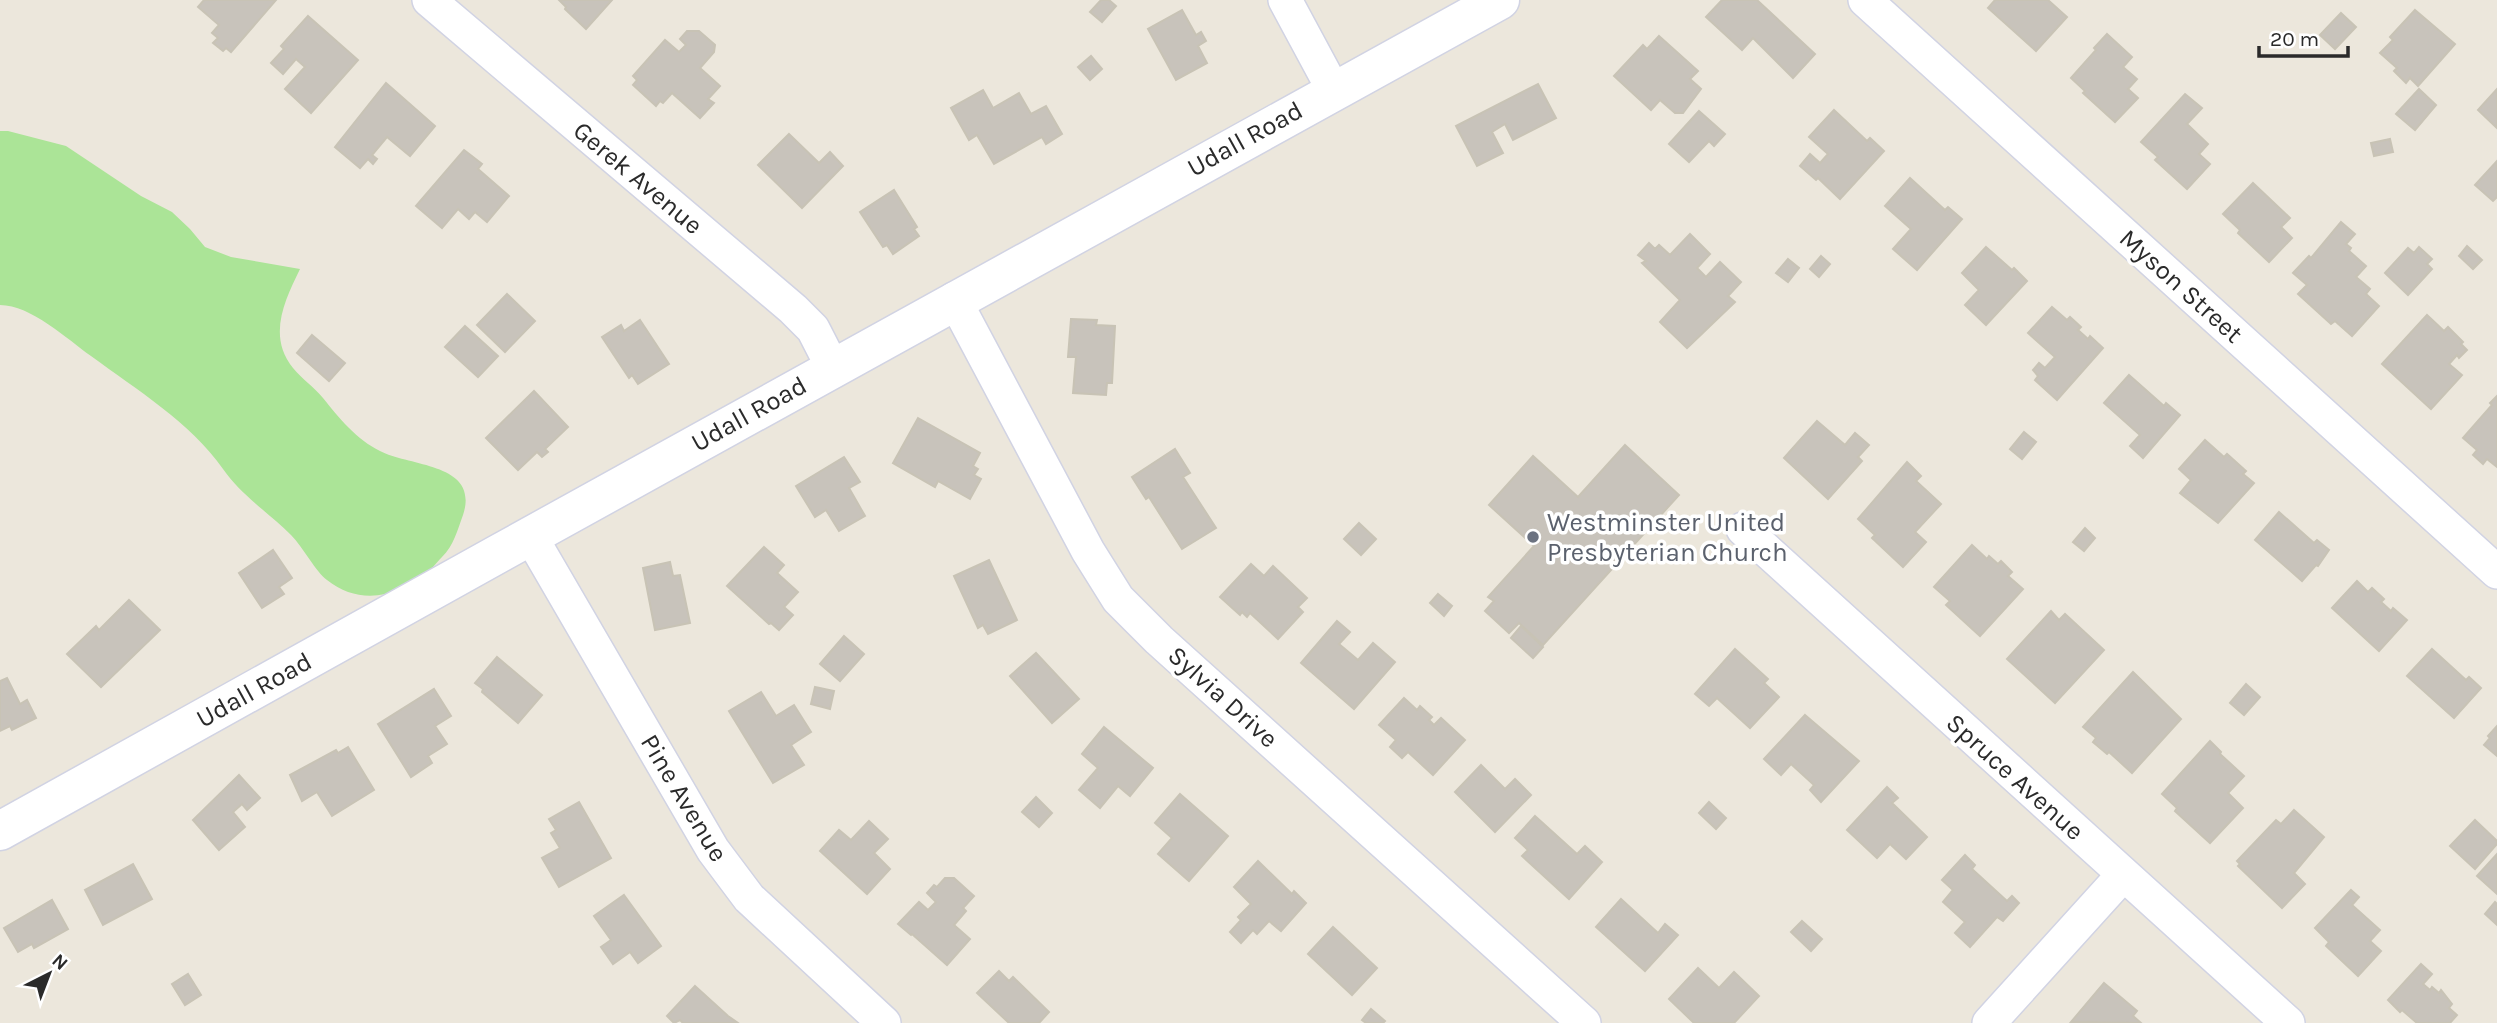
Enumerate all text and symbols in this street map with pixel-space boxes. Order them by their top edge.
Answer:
scale bar [2259,14,2348,58]
text: 20 m [2270,27,2319,51]
street label: Udall Road [1182,95,1308,183]
street label: Gerek Avenue [567,115,709,241]
street label: Myson Street [2113,223,2249,350]
street label: Udall Road [686,370,812,458]
place label: Westminster United Presbyterian Church [1547,507,1788,568]
marker: Westminster United Presbyterian Church [1525,529,1541,545]
street label: Sylvia Drive [1162,640,1284,754]
street label: Udall Road [191,646,317,734]
street label: Spruce Avenue [1940,707,2090,847]
street label: Pine Avenue [634,729,734,867]
north arrow [14,939,84,1009]
text: N [47,949,72,975]

